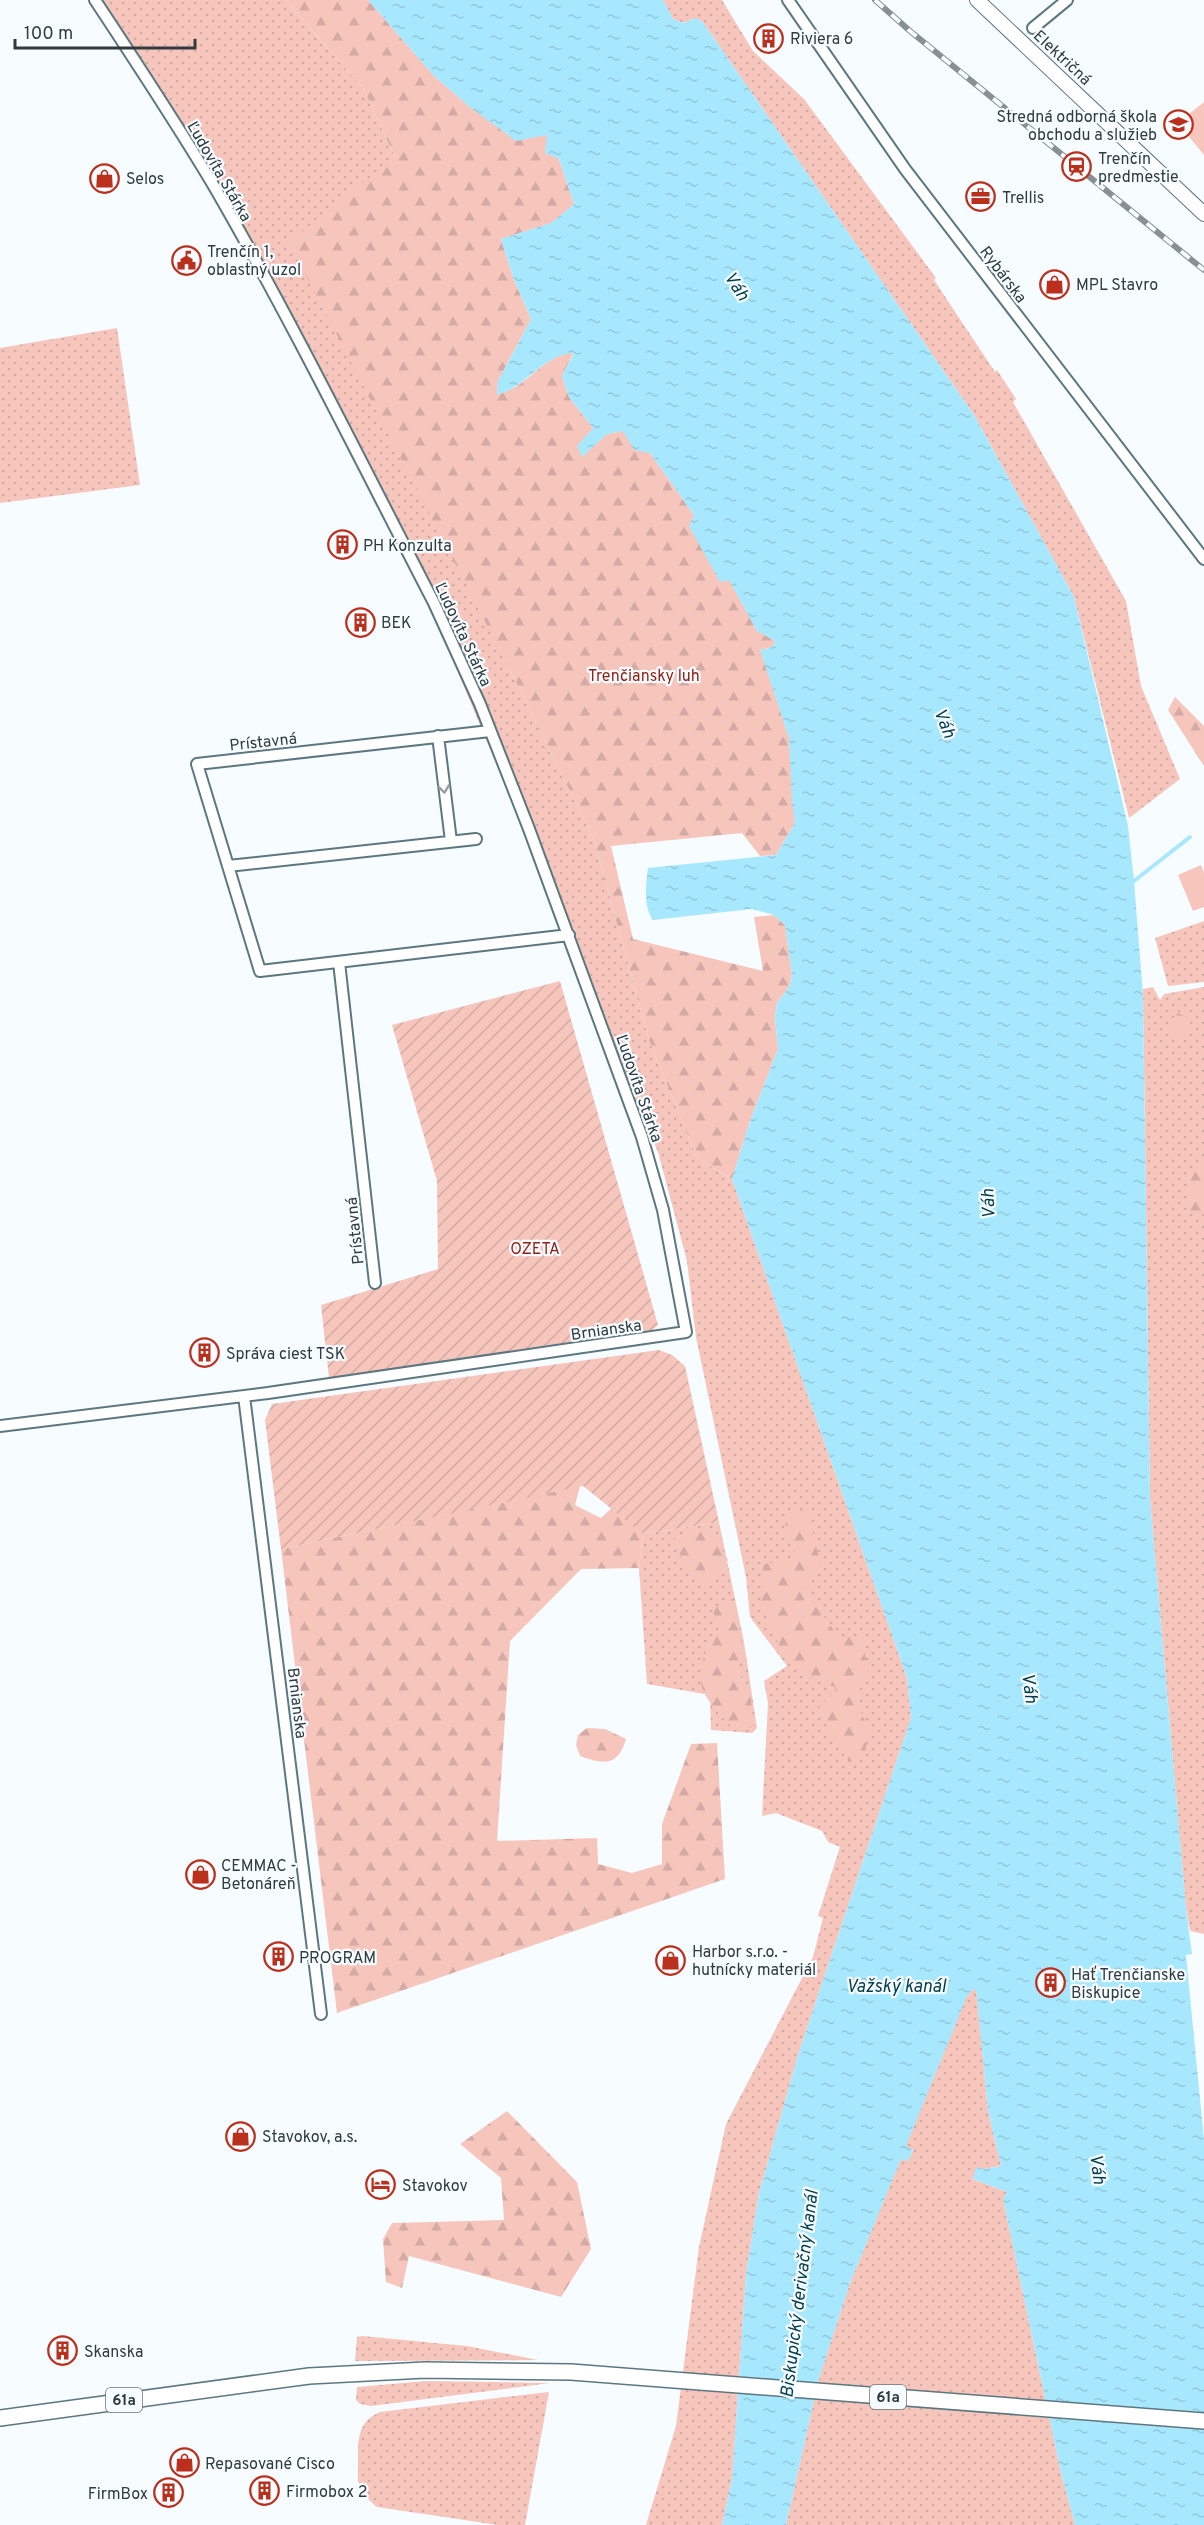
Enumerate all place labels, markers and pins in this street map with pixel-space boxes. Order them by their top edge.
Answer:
building icon: Riviera 6 [753,22,785,54]
place label: Riviera 6 [790,30,853,50]
place label: Stredná odborná škola obchodu a služieb [997,108,1157,146]
school or university icon: Stredná odborná škola obchodu a služieb [1162,109,1194,141]
place label: Trenčín predmestie [1098,150,1179,188]
station icon: Trenčín predmestie [1061,151,1093,183]
shop icon: Selos [89,162,121,194]
place label: Selos [126,170,164,190]
office icon: Trellis [965,181,997,213]
place label: Trellis [1002,189,1044,209]
place label: Trenčín 1, oblastný uzol [207,243,301,281]
public building icon: Trenčín 1, oblastný uzol [170,244,202,276]
shop icon: MPL Stavro [1039,268,1071,300]
place label: MPL Stavro [1076,276,1158,296]
building icon: PH Konzulta [326,529,358,561]
place label: PH Konzulta [363,537,452,557]
building icon: BEK [344,606,376,638]
place label: BEK [381,614,411,634]
building icon: Správa ciest TSK [189,1337,221,1369]
place label: Správa ciest TSK [226,1345,345,1365]
place label: CEMMAC - Betonáreň [221,1857,297,1895]
shop icon: CEMMAC - Betonáreň [184,1858,216,1890]
building icon: PROGRAM [262,1941,294,1973]
place label: Harbor s.r.o. - hutnícky materiál [692,1943,816,1981]
shop icon: Harbor s.r.o. - hutnícky materiál [655,1944,687,1976]
place label: PROGRAM [299,1949,376,1969]
place label: Hať Trenčianske Biskupice [1071,1965,1185,2004]
building icon: Hať Trenčianske Biskupice [1034,1967,1066,1999]
shop icon: Stavokov, a.s. [225,2120,257,2152]
place label: Stavokov, a.s. [262,2128,357,2148]
hotel icon: Stavokov [365,2169,397,2201]
place label: Stavokov [402,2177,468,2197]
building icon: Skanska [47,2335,79,2367]
place label: Skanska [84,2343,143,2363]
shop icon: Repasované Cisco [168,2447,200,2479]
place label: Repasované Cisco [205,2455,335,2475]
building icon: Firmobox 2 [249,2475,281,2507]
building icon: FirmBox [153,2477,185,2509]
place label: Firmobox 2 [286,2483,368,2503]
place label: FirmBox [88,2485,148,2505]

